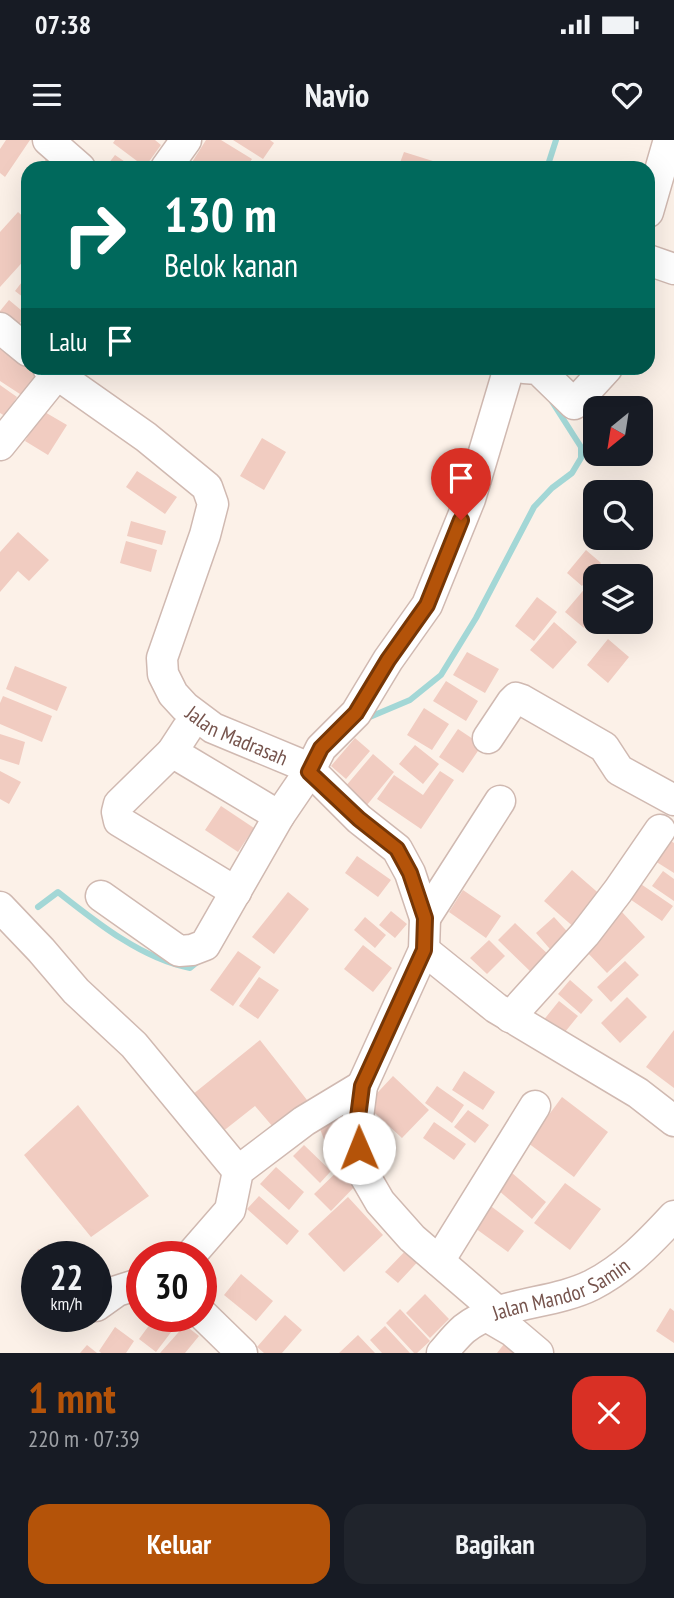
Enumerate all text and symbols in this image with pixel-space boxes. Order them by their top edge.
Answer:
text: 07:38 [35,8,91,41]
text: Navio [305,74,369,116]
icon: menu [28,76,66,114]
icon: heart [608,76,646,114]
text: 130 m [164,182,277,246]
icon: right [49,189,140,280]
text: Belok kanan [164,244,298,286]
icon: arrive [101,322,139,360]
text: Lalu [49,325,87,358]
north arrow [583,396,653,466]
map controls [583,396,653,634]
pin [431,448,491,520]
icon: arrive [442,459,480,497]
button: search [583,480,653,550]
button: layers [583,564,653,634]
street label: Jalan Madrasah [180,698,292,771]
position arrow [322,1111,396,1185]
speed limit sign: 30 [126,1241,217,1332]
street label: Jalan Mandor Samin [487,1252,635,1326]
text: 22 [50,1254,83,1300]
text: km/h [51,1292,82,1315]
text: 1 mnt [28,1370,116,1425]
button: close [572,1376,646,1450]
text: 220 m · 07:39 [28,1424,140,1453]
button: Keluar [28,1504,330,1584]
button: Bagikan [344,1504,646,1584]

